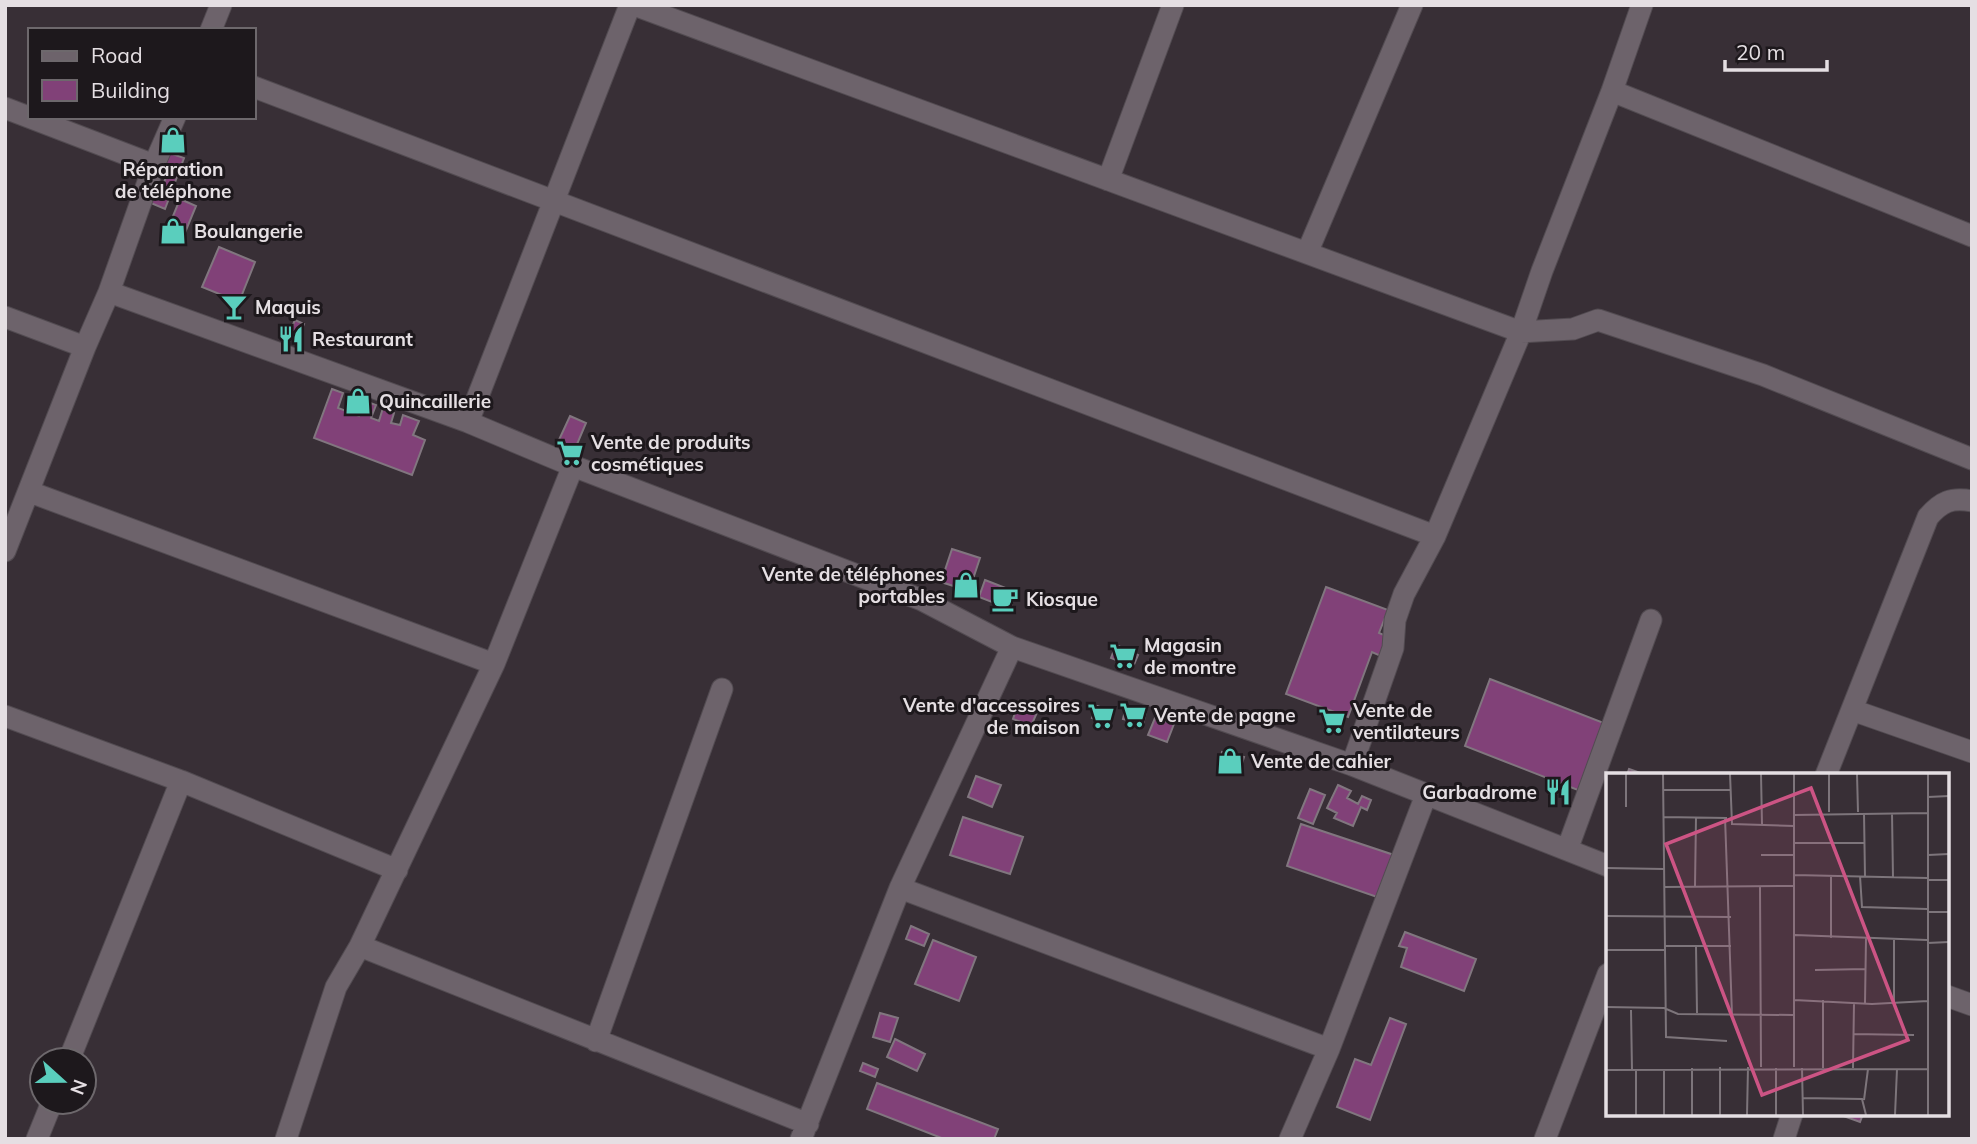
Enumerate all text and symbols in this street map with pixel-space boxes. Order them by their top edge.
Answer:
legend [28,28,256,119]
scale bar [1725,28,1826,72]
text: 20 m [1736,39,1785,65]
text: Road [91,42,142,68]
text: Building [91,77,170,103]
shop icon: Réparation de téléphone [158,125,188,155]
place label: Réparation de téléphone [115,157,231,203]
shop icon: Boulangerie [158,216,188,246]
place label: Boulangerie [194,219,303,243]
bar icon: Maquis [219,292,249,322]
place label: Maquis [255,295,321,319]
restaurant icon: Restaurant [276,324,306,354]
place label: Restaurant [312,327,413,351]
shop icon: Quincaillerie [343,386,373,416]
place label: Quincaillerie [379,389,491,413]
place label: Vente de produits cosmétiques [590,430,751,476]
supermarket icon: Vente de produits cosmétiques [555,438,585,468]
place label: Vente de téléphones portables [761,562,945,608]
shop icon: Vente de téléphones portables [951,570,981,600]
cafe icon: Kiosque [990,584,1020,614]
place label: Kiosque [1026,587,1098,611]
place label: Magasin de montre [1144,633,1236,679]
supermarket icon: Magasin de montre [1108,641,1138,671]
place label: Vente d'accessoires de maison [902,693,1080,739]
place label: Vente de ventilateurs [1352,698,1460,744]
supermarket icon: Vente de pagne [1118,700,1148,730]
supermarket icon: Vente d'accessoires de maison [1086,701,1116,731]
place label: Vente de pagne [1153,703,1296,727]
supermarket icon: Vente de ventilateurs [1317,706,1347,736]
shop icon: Vente de cahier [1215,746,1245,776]
place label: Vente de cahier [1250,749,1392,773]
inset map [1606,773,1949,1116]
restaurant icon: Garbadrome [1543,777,1573,807]
place label: Garbadrome [1422,780,1537,804]
north arrow [28,1046,98,1116]
text: N [65,1076,93,1098]

